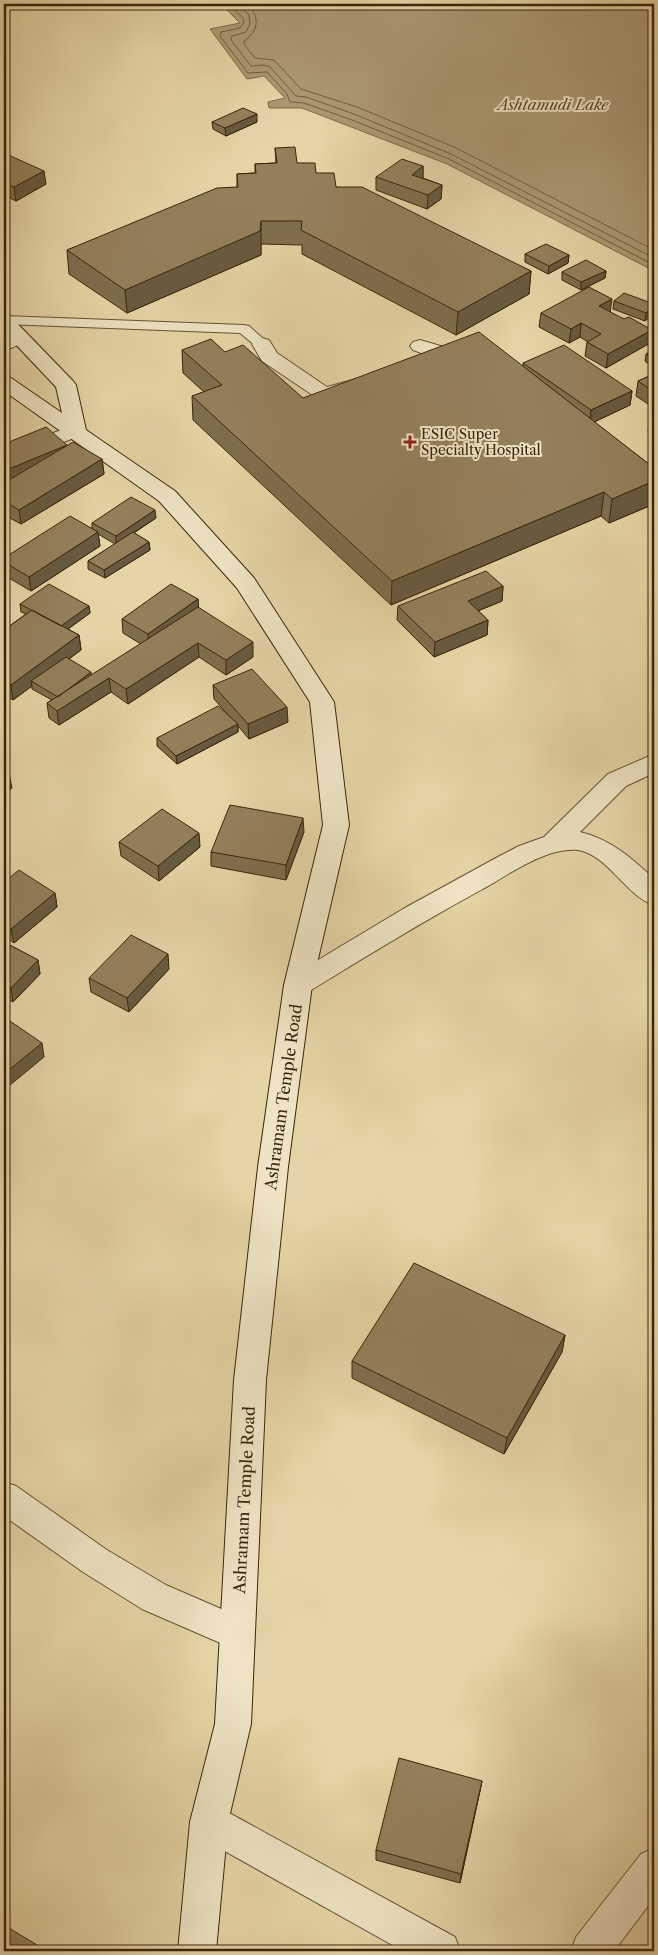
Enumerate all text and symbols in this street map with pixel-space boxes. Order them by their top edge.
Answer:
water label: Ashtamudi Lake [495,95,609,114]
place label: ESIC Super Specialty Hospital [421,425,541,459]
marker: ESIC Super Specialty Hospital [403,435,417,449]
street label: Ashramam Temple Road [260,1002,306,1192]
street label: Ashramam Temple Road [229,1405,259,1595]

